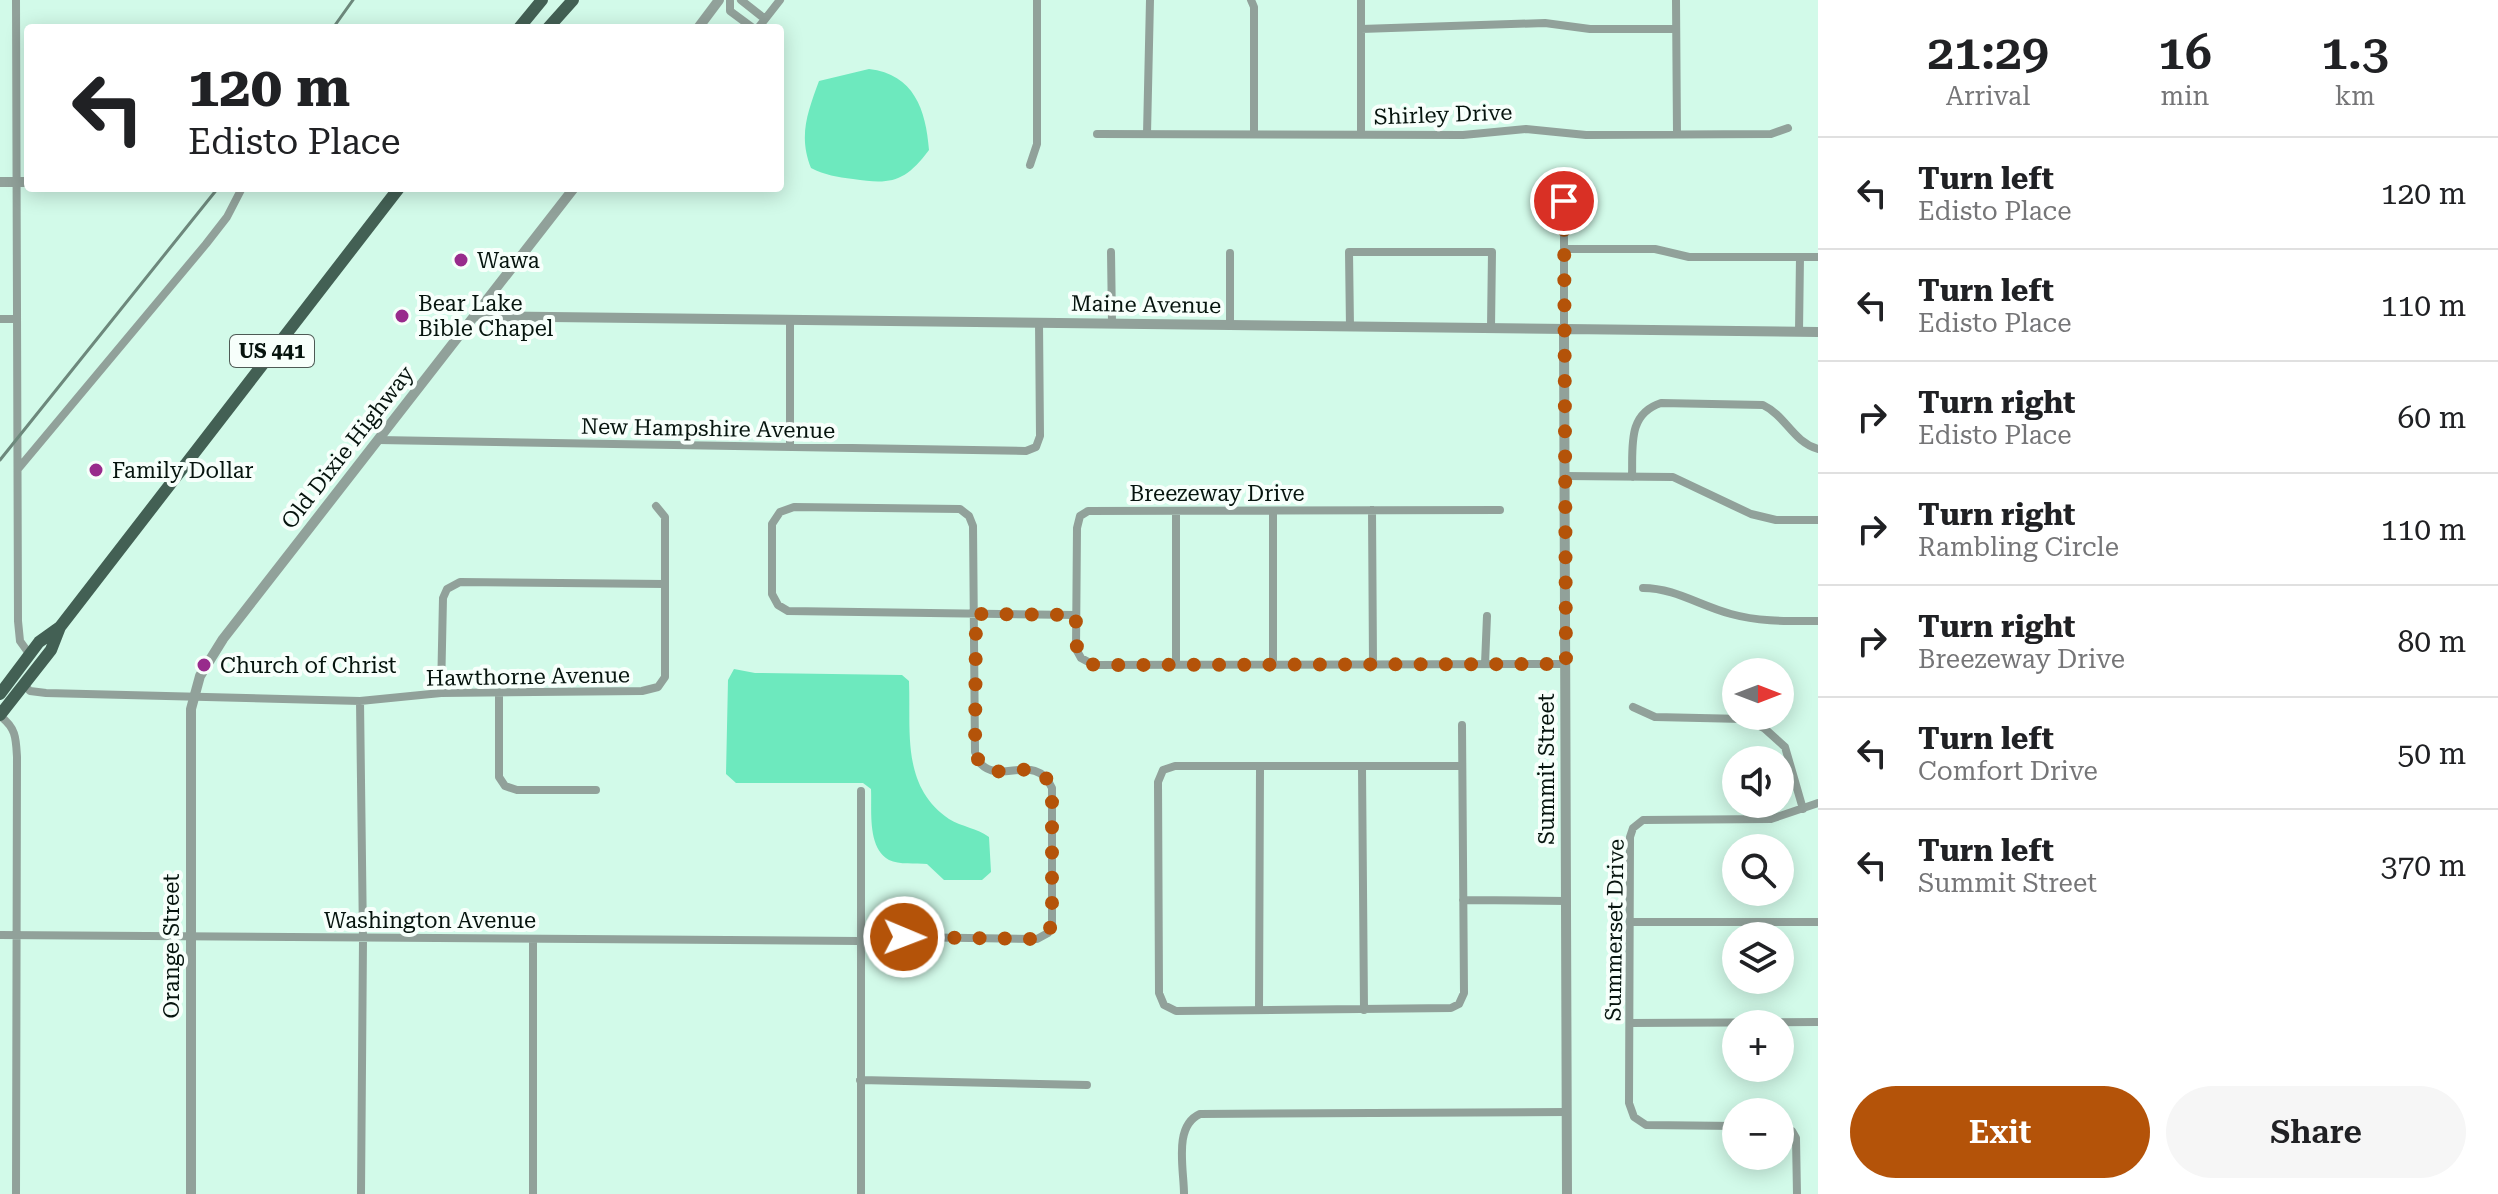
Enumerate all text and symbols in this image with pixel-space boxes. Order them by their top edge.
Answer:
text: 21:29 [1927,25,2049,81]
text: 16 [2158,25,2212,81]
text: 1.3 [2321,25,2389,81]
text: 120 m [188,54,350,120]
icon: left [56,56,160,160]
text: Arrival [1946,81,2030,111]
text: min [2160,81,2209,111]
text: km [2335,81,2375,111]
street label: Shirley Drive [1373,100,1513,129]
text: Edisto Place [188,121,400,163]
text: Turn left [1918,161,2054,196]
pin [1530,167,1598,235]
icon: left [1850,171,1894,215]
text: 120 m [2381,176,2466,211]
icon: arrive [1542,179,1586,223]
text: Edisto Place [1918,196,2071,226]
place label: Wawa [477,248,540,273]
marker: Wawa [452,251,470,269]
text: Turn left [1918,273,2054,308]
icon: left [1850,283,1894,327]
text: 110 m [2381,288,2466,323]
place label: Bear Lake Bible Chapel [418,291,554,341]
street label: Maine Avenue [1071,291,1221,318]
marker: Bear Lake Bible Chapel [393,307,411,325]
text: Edisto Place [1918,308,2071,338]
road number: US 441 [230,335,314,367]
street label: Old Dixie Highway [276,361,419,534]
text: Turn right [1918,385,2075,420]
icon: right [1850,395,1894,439]
text: 60 m [2397,400,2466,435]
street label: New Hampshire Avenue [581,414,835,443]
text: Edisto Place [1918,420,2071,450]
place label: Family Dollar [112,458,254,483]
marker: Family Dollar [87,461,105,479]
street label: Breezeway Drive [1129,481,1305,506]
text: Turn right [1918,497,2075,532]
icon: right [1850,507,1894,551]
text: 110 m [2381,512,2466,547]
text: Rambling Circle [1918,532,2119,562]
text: Turn right [1918,609,2075,644]
icon: right [1850,619,1894,663]
text: 80 m [2397,624,2466,659]
text: Breezeway Drive [1918,644,2125,674]
place label: Church of Christ [220,653,397,678]
marker: Church of Christ [195,656,213,674]
north arrow [1722,658,1794,730]
map controls [1722,658,1794,1170]
street label: Hawthorne Avenue [426,662,630,691]
street label: Summit Street [1534,693,1559,845]
text: Turn left [1918,721,2054,756]
icon: left [1850,731,1894,775]
text: 50 m [2397,736,2466,771]
button: sound [1722,746,1794,818]
text: Comfort Drive [1918,756,2098,786]
text: Turn left [1918,833,2054,868]
button: search [1722,834,1794,906]
street label: Summerset Drive [1600,839,1629,1021]
icon: left [1850,843,1894,887]
text: 370 m [2381,848,2466,883]
text: Summit Street [1918,868,2097,898]
street label: Orange Street [159,873,184,1019]
position arrow [862,895,946,979]
street label: Washington Avenue [324,908,536,933]
button: layers [1722,922,1794,994]
button: + [1722,1010,1794,1082]
button: Exit [1850,1086,2150,1178]
button: Share [2166,1086,2466,1178]
button: − [1722,1098,1794,1170]

